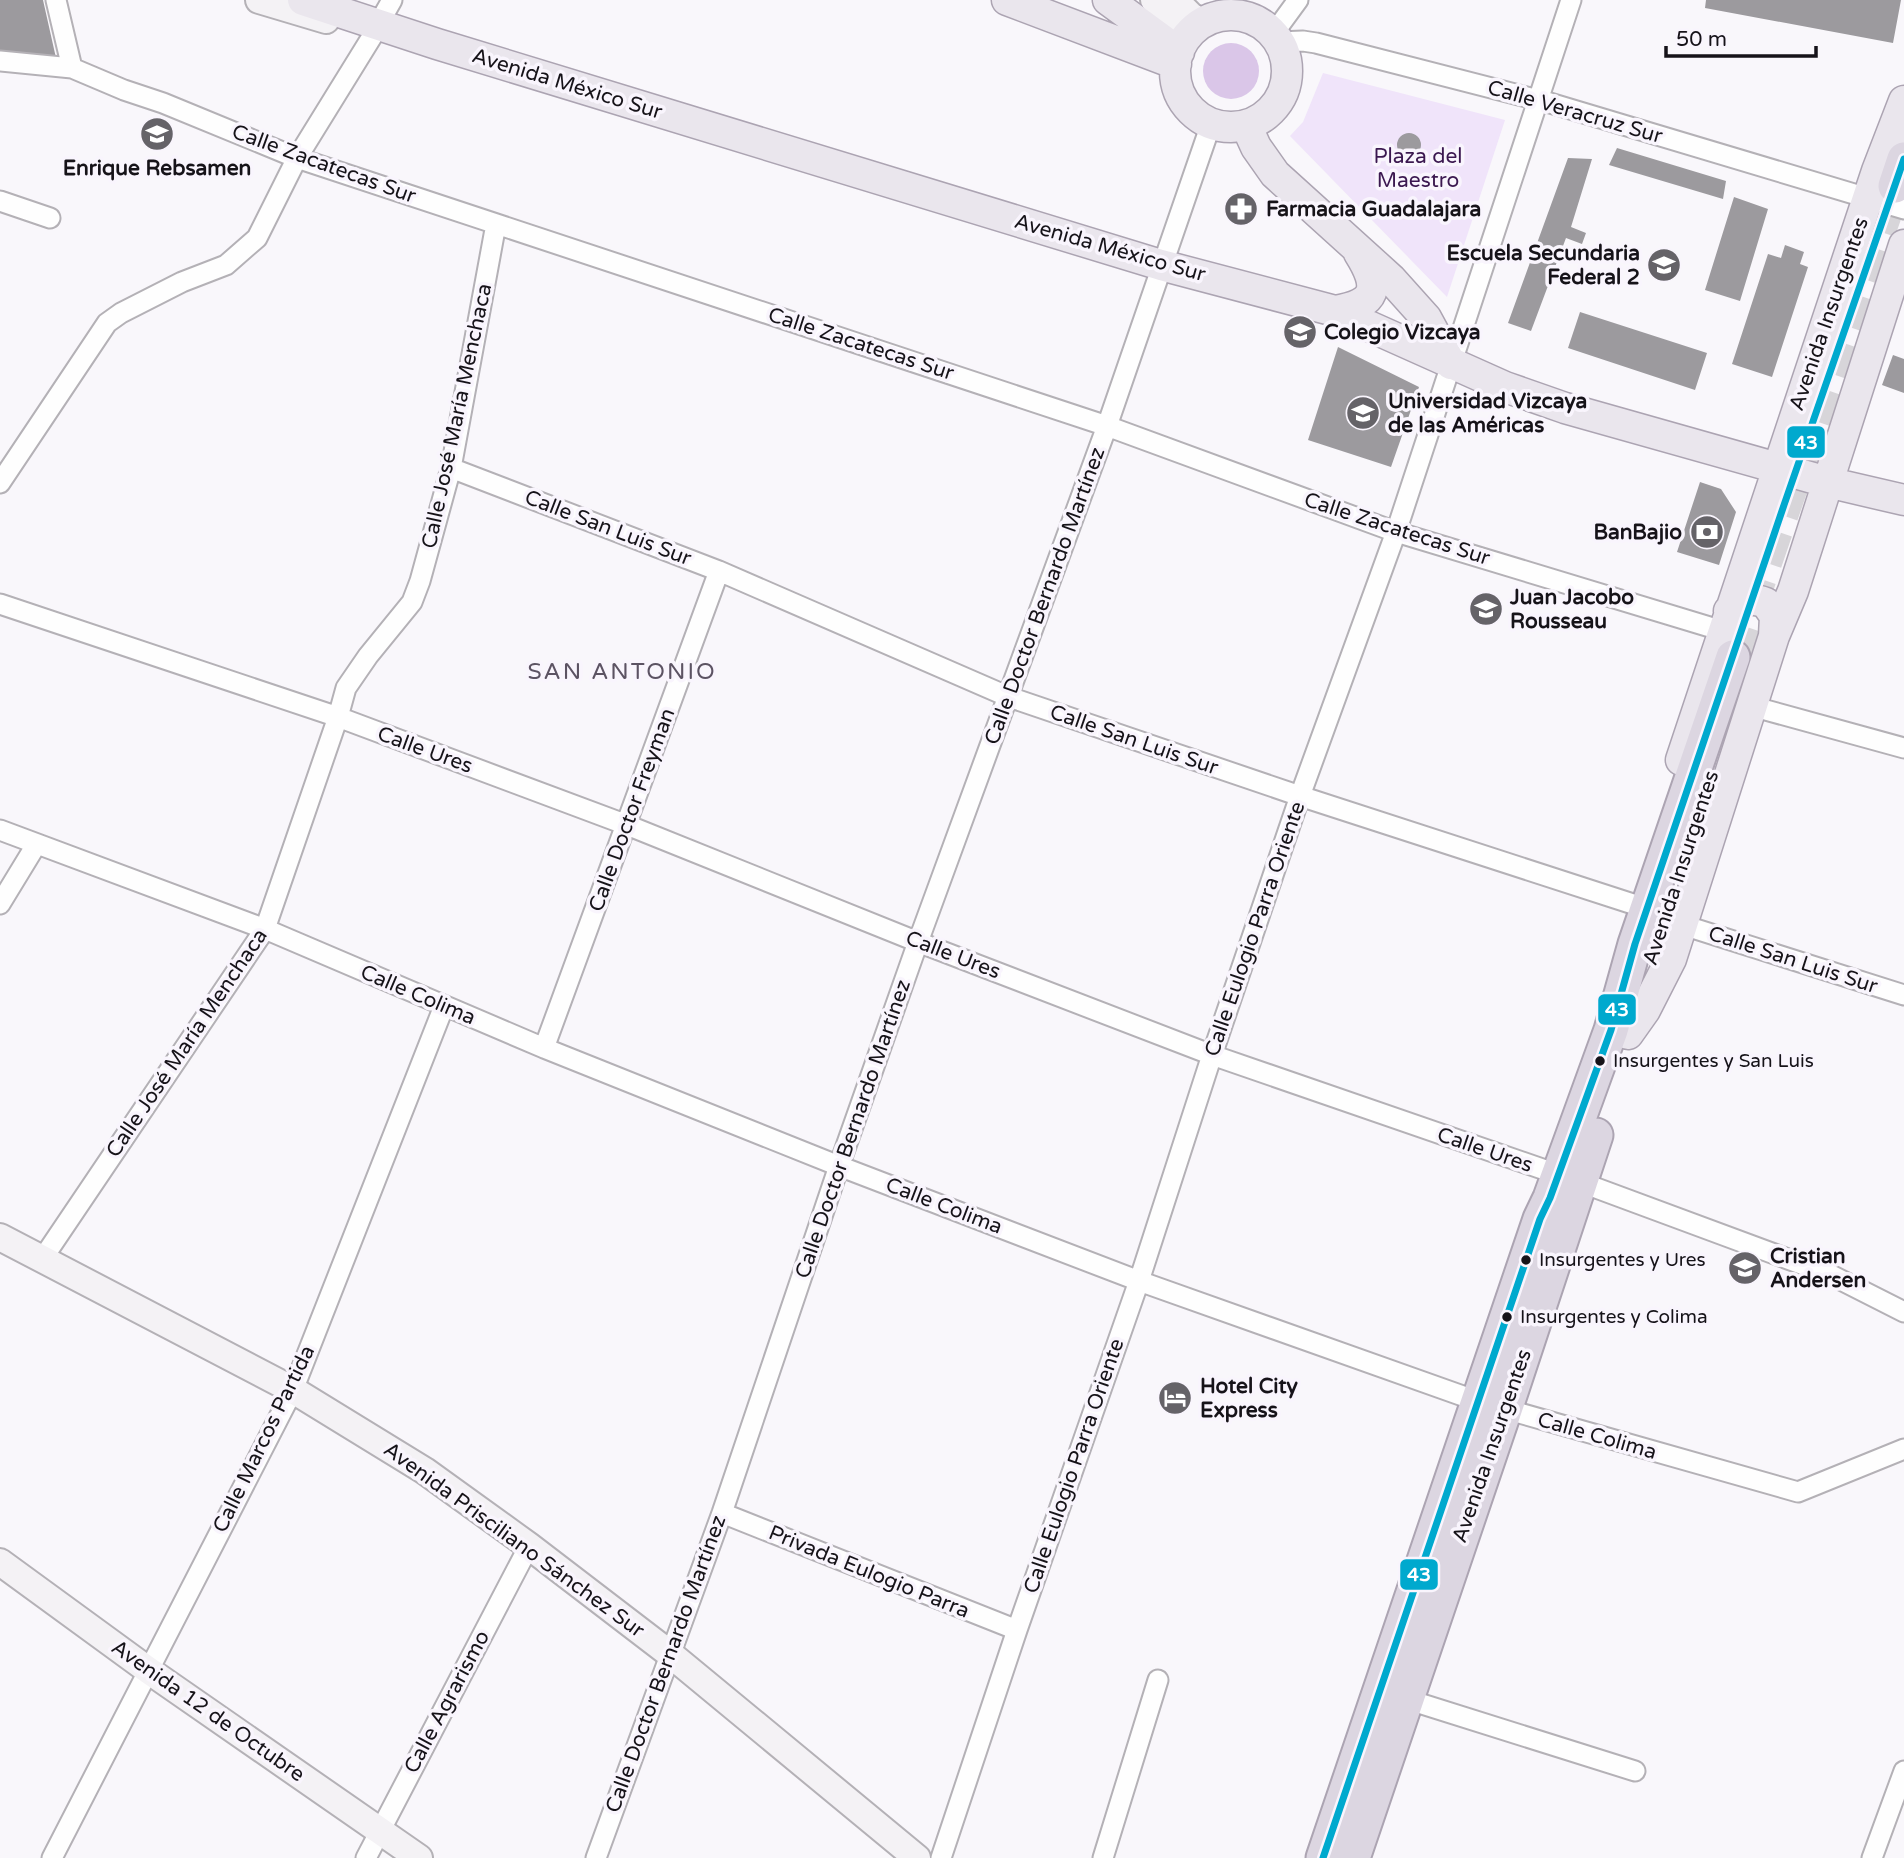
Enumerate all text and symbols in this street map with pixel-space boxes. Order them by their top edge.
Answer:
scale bar [1666,14,1816,58]
text: 50 m [1676,27,1727,52]
street label: Avenida México Sur [469,43,665,125]
street label: Calle Veracruz Sur [1485,75,1665,149]
school or university icon: Enrique Rebsamen [138,115,176,153]
street label: Calle Zacatecas Sur [229,119,419,209]
park label: Plaza del Maestro [1373,144,1463,193]
place label: Enrique Rebsamen [63,156,251,181]
pharmacy icon: Farmacia Guadalajara [1222,190,1260,228]
place label: Farmacia Guadalajara [1266,197,1481,222]
street label: Avenida México Sur [1012,209,1208,287]
street label: Avenida Insurgentes [1784,214,1874,414]
place label: Escuela Secundaria Federal 2 [1447,241,1640,290]
school or university icon: Escuela Secundaria Federal 2 [1645,246,1683,284]
street label: Calle José María Menchaca [417,281,497,551]
street label: Calle Zacatecas Sur [765,302,957,386]
school or university icon: Colegio Vizcaya [1281,313,1319,351]
place label: Colegio Vizcaya [1324,320,1481,345]
place label: Universidad Vizcaya de las Américas [1388,389,1587,438]
school or university icon: Universidad Vizcaya de las Américas [1344,394,1382,432]
line badge: 43 [1786,425,1826,459]
text: 43 [1794,432,1818,454]
street label: Calle Doctor Bernardo Martínez [979,444,1111,748]
street label: Calle San Luis Sur [521,485,695,571]
street label: Calle Zacatecas Sur [1301,487,1493,571]
bank icon: BanBajio [1688,513,1726,551]
place label: BanBajio [1593,520,1682,545]
place label: Juan Jacobo Rousseau [1509,585,1634,634]
school or university icon: Juan Jacobo Rousseau [1467,590,1505,628]
district label: SAN ANTONIO [527,658,717,686]
street label: Calle San Luis Sur [1047,699,1221,781]
street label: Calle Doctor Freyman [584,705,680,915]
street label: Calle Ures [374,721,476,779]
street label: Avenida Insurgentes [1638,768,1724,968]
street label: Calle Eulogio Parra Oriente [1200,798,1310,1060]
street label: Calle San Luis Sur [1705,921,1881,999]
street label: Calle José María Menchaca [101,924,273,1162]
street label: Calle Ures [902,926,1004,984]
street label: Calle Colima [357,960,479,1030]
street label: Calle Doctor Bernardo Martínez [790,976,916,1282]
line badge: 43 [1597,993,1637,1026]
text: 43 [1605,999,1629,1021]
place label: Insurgentes y San Luis [1613,1050,1814,1072]
marker: Insurgentes y San Luis [1593,1054,1607,1068]
street label: Calle Ures [1434,1122,1536,1178]
street label: Calle Colima [882,1172,1006,1240]
place label: Cristian Andersen [1770,1244,1866,1293]
place label: Insurgentes y Ures [1539,1249,1706,1271]
school or university icon: Cristian Andersen [1726,1249,1764,1287]
marker: Insurgentes y Ures [1519,1253,1533,1267]
place label: Insurgentes y Colima [1520,1306,1708,1328]
marker: Insurgentes y Colima [1500,1310,1514,1324]
street label: Calle Eulogio Parra Oriente [1019,1335,1129,1597]
street label: Calle Marcos Partida [208,1341,320,1537]
street label: Avenida Insurgentes [1447,1346,1537,1546]
place label: Hotel City Express [1200,1374,1298,1423]
hotel icon: Hotel City Express [1156,1379,1194,1417]
street label: Calle Colima [1535,1407,1659,1465]
street label: Avenida Prisciliano Sánchez Sur [379,1437,649,1643]
street label: Calle Doctor Bernardo Martínez [600,1512,732,1816]
street label: Privada Eulogio Parra [765,1520,973,1624]
line badge: 43 [1399,1558,1439,1591]
text: 43 [1407,1564,1431,1586]
street label: Calle Agrarismo [399,1626,495,1778]
street label: Avenida 12 de Octubre [107,1635,310,1787]

